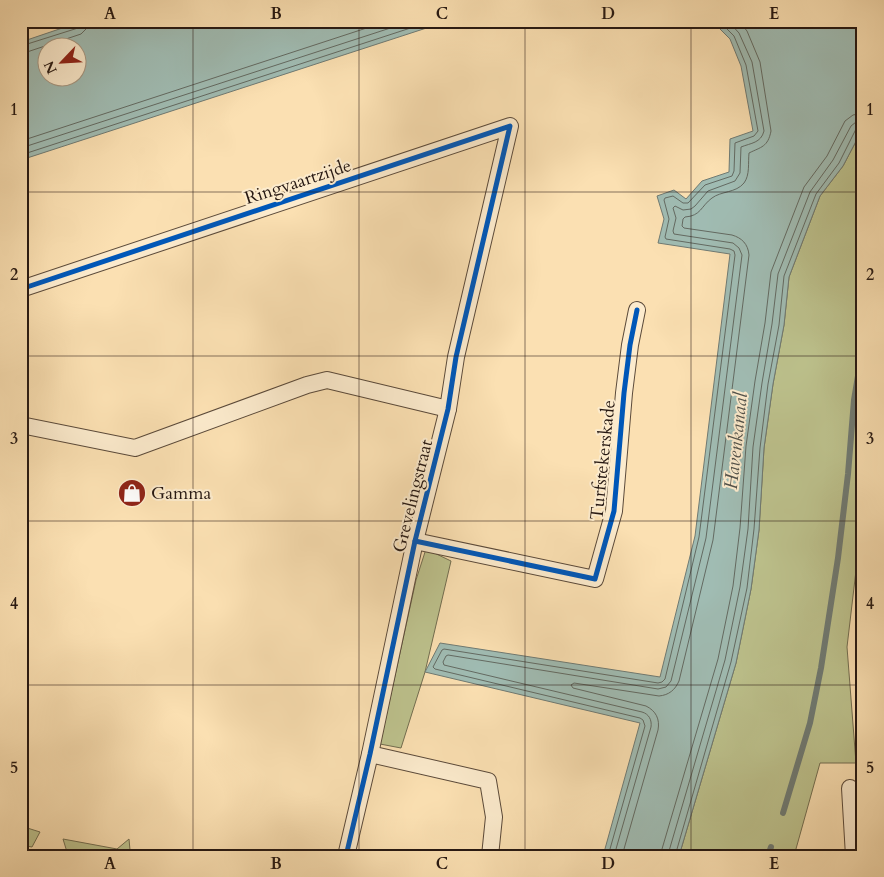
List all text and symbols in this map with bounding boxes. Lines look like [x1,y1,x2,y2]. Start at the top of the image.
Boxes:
text: A [104,3,116,25]
text: B [270,3,282,25]
text: C [436,3,448,25]
text: D [601,3,615,25]
text: E [769,3,779,25]
north arrow [38,38,88,88]
text: N [39,58,62,77]
text: 1 [10,99,18,121]
text: 1 [866,99,874,121]
street label: Ringvaartzijde [241,153,355,211]
text: 2 [10,264,18,286]
text: 2 [866,264,874,286]
water label: Havenkanaal [718,390,754,491]
street label: Turfstekerskade [584,399,622,521]
text: 3 [10,428,18,450]
text: 3 [866,428,874,450]
street label: Grevelingstraat [387,437,439,555]
shop icon: Gamma [117,478,147,508]
place label: Gamma [151,481,211,506]
text: 4 [10,593,18,615]
text: 4 [866,593,874,615]
text: 5 [10,757,18,779]
text: 5 [866,757,874,779]
text: A [104,853,116,875]
text: B [270,853,282,875]
text: C [436,853,448,875]
text: D [601,853,615,875]
text: E [769,853,779,875]

